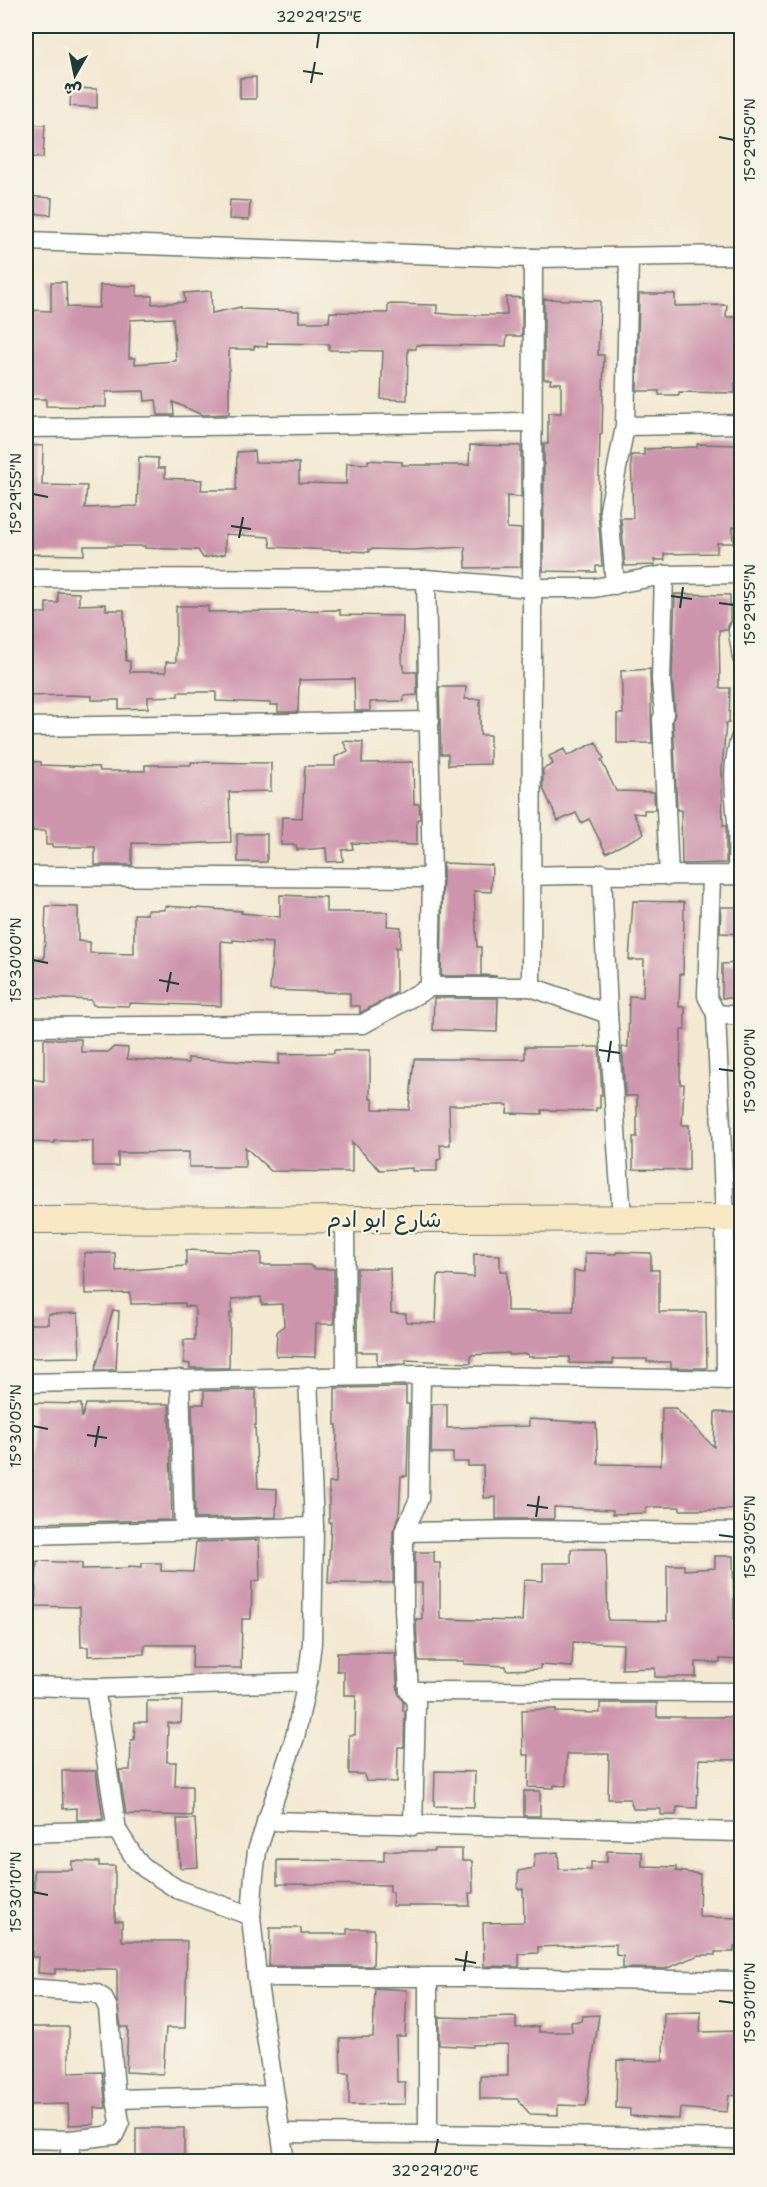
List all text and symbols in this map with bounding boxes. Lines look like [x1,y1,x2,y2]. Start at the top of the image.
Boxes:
text: 32°29'25"E [276,7,362,27]
north arrow [45,45,105,105]
text: ش [62,78,83,101]
text: 15°29'50"N [740,98,760,182]
text: 15°29'55"N [6,453,26,535]
text: 15°29'55"N [740,564,760,646]
text: 15°30'00"N [6,917,26,1003]
text: 15°30'00"N [740,1028,760,1114]
street label: شارع ابو ادم [326,1205,442,1237]
text: 15°30'05"N [6,1384,26,1468]
text: 15°30'05"N [740,1495,760,1579]
text: 15°30'10"N [6,1851,26,1933]
text: 15°30'10"N [740,1962,760,2044]
text: 32°29'20"E [391,2161,479,2181]

